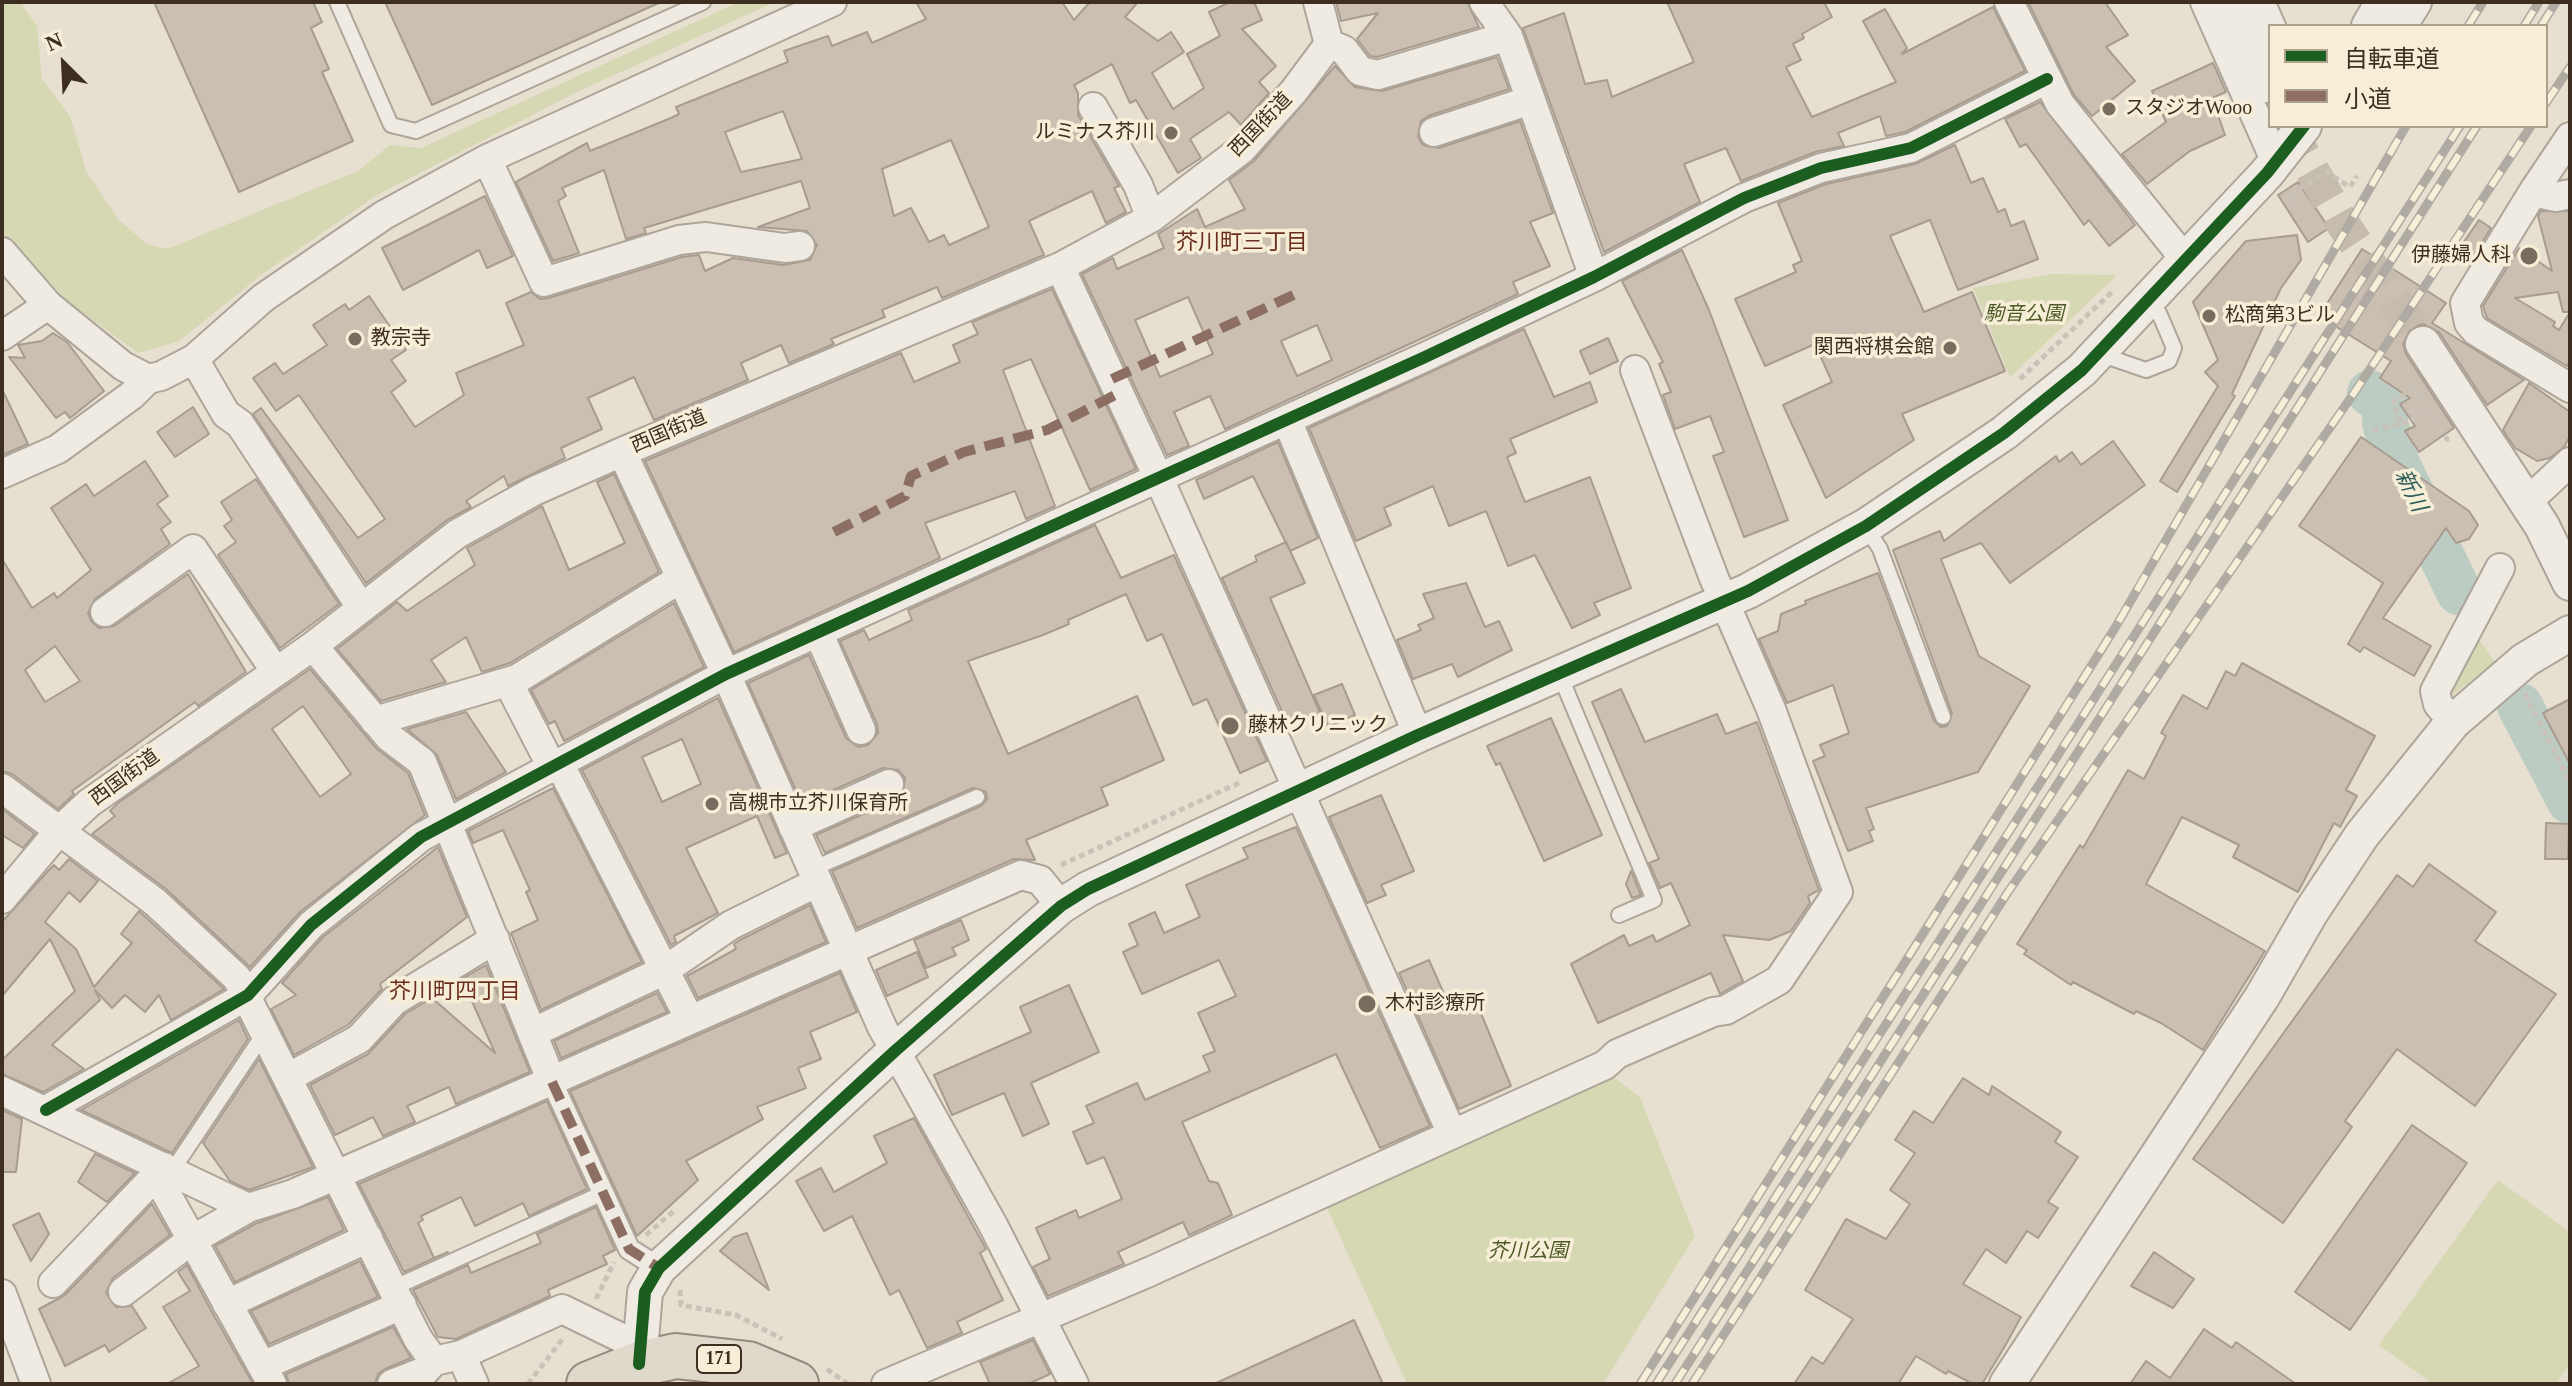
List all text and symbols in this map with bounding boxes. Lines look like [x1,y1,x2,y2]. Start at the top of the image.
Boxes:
north arrow [24,24,104,104]
legend [2268,24,2548,128]
text: N [42,27,66,56]
text: 自転車道 [2344,46,2440,72]
text: 小道 [2344,86,2392,112]
street label: 西国街道 [1225,88,1297,162]
place label: スタジオWooo [2125,97,2252,121]
marker: スタジオWooo [2100,100,2118,118]
place label: ルミナス芥川 [1035,121,1155,145]
marker: ルミナス芥川 [1162,124,1180,142]
district label: 芥川町三丁目 [1176,230,1308,256]
place label: 伊藤婦人科 [2411,244,2511,268]
marker: 伊藤婦人科 [2518,245,2540,267]
park label: 駒音公園 [1984,303,2064,327]
place label: 松商第3ビル [2225,304,2335,328]
marker: 松商第3ビル [2200,307,2218,325]
place label: 教宗寺 [371,327,431,351]
marker: 教宗寺 [346,330,364,348]
place label: 関西将棋会館 [1814,336,1934,360]
marker: 関西将棋会館 [1941,339,1959,357]
street label: 西国街道 [627,405,711,459]
water label: 新川 [2388,465,2432,517]
place label: 藤林クリニック [1248,714,1388,738]
marker: 藤林クリニック [1219,715,1241,737]
street label: 西国街道 [86,745,164,811]
place label: 高槻市立芥川保育所 [728,792,908,816]
marker: 高槻市立芥川保育所 [703,795,721,813]
district label: 芥川町四丁目 [389,979,521,1005]
place label: 木村診療所 [1385,992,1485,1016]
marker: 木村診療所 [1356,993,1378,1015]
park label: 芥川公園 [1488,1240,1568,1264]
road number: 171 [697,1345,741,1373]

